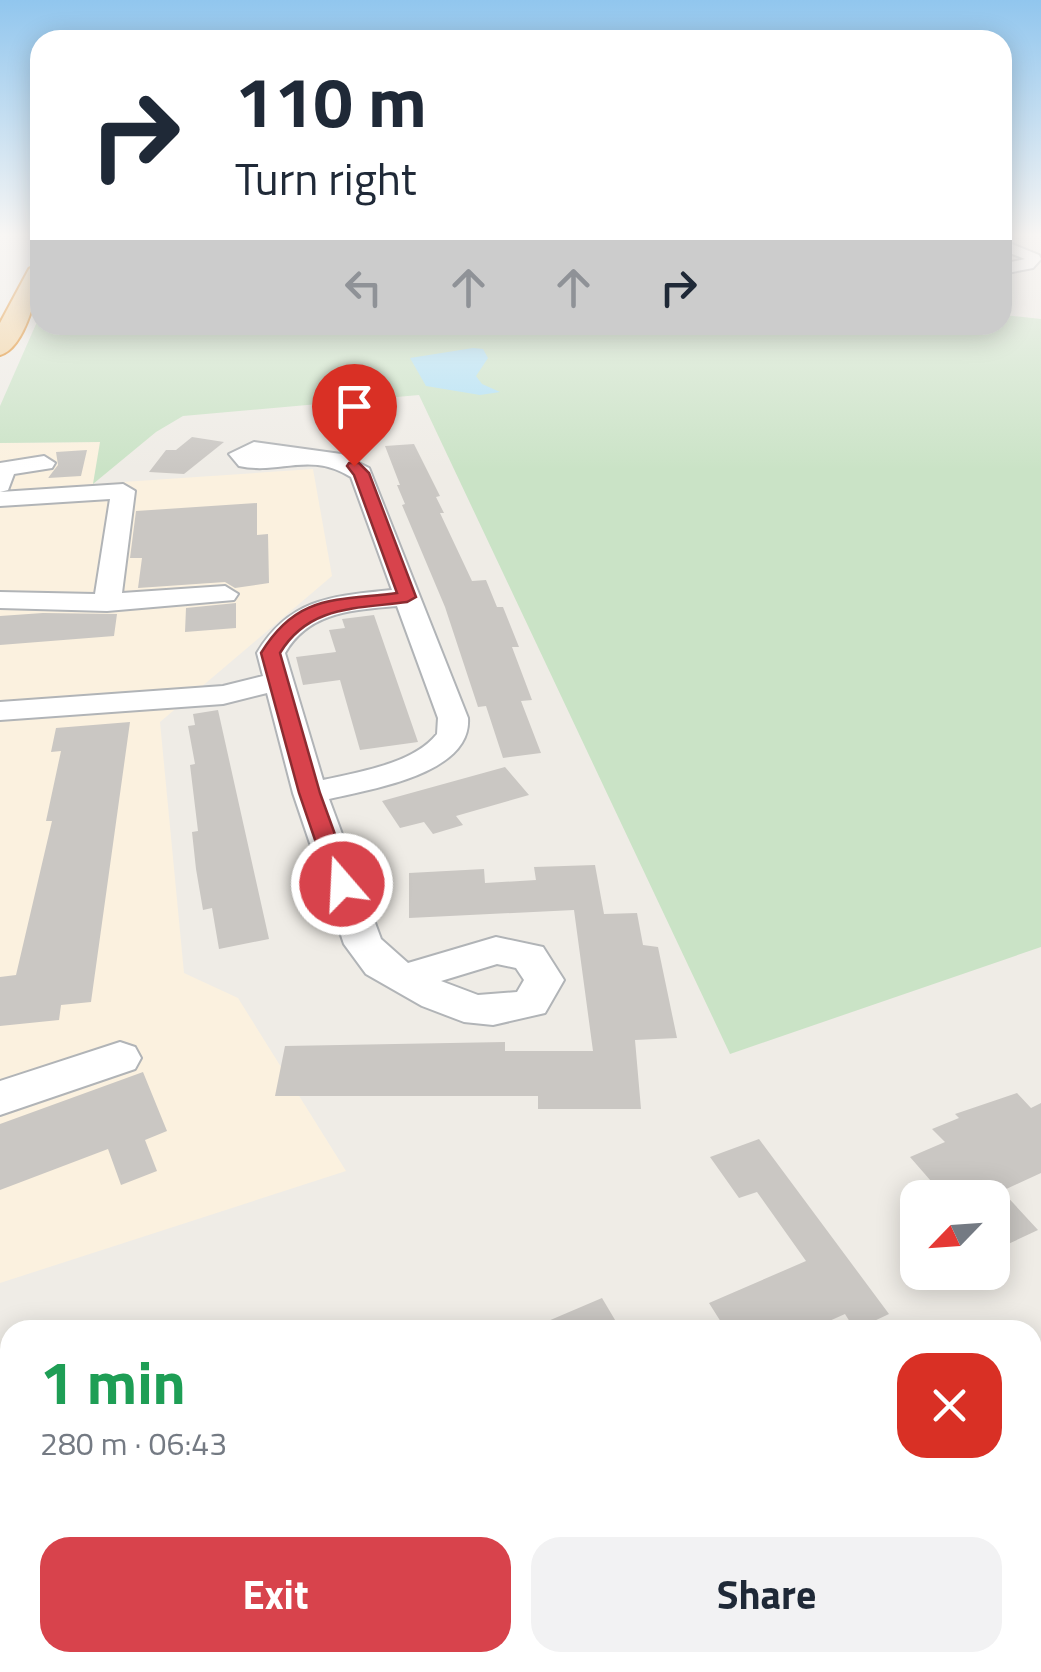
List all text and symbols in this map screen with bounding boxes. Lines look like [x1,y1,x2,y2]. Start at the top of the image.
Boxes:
text: 110 m [235,48,427,154]
icon: right [70,70,200,200]
text: Turn right [235,144,417,212]
icon: left [336,260,391,315]
icon: ahead [441,260,496,315]
icon: ahead [546,260,601,315]
icon: right [651,260,706,315]
pin [312,364,397,467]
icon: arrive [327,379,382,434]
position arrow [290,832,394,936]
north arrow [900,1180,1010,1290]
map controls [900,1180,1010,1290]
text: 1 min [40,1336,186,1427]
button: close [897,1353,1002,1458]
text: 280 m · 06:43 [40,1419,227,1467]
button: Exit [40,1537,511,1652]
button: Share [531,1537,1002,1652]

